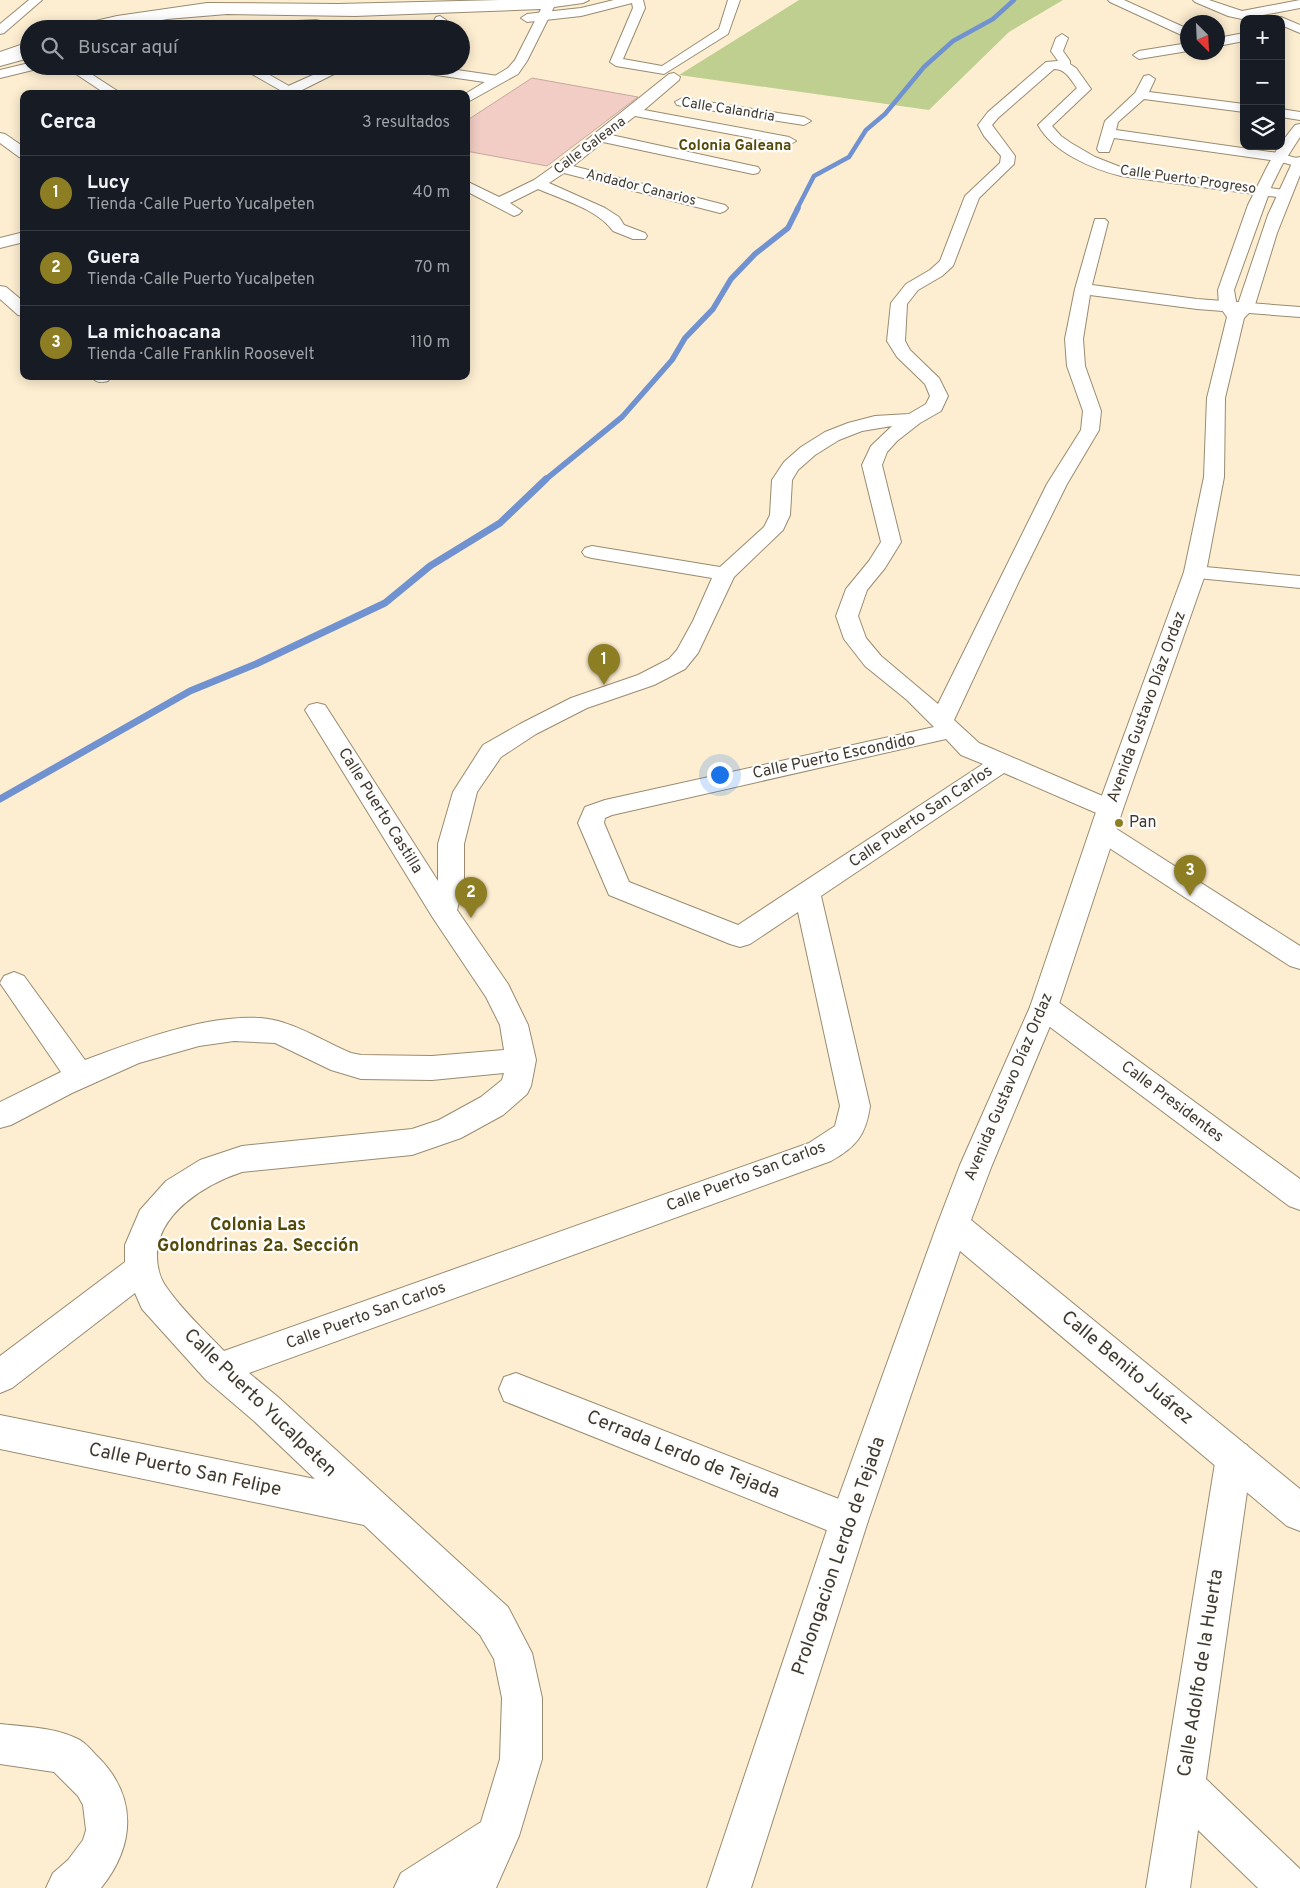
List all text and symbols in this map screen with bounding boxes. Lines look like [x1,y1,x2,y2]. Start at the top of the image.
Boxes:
north arrow [1180,15,1225,60]
map controls [1240,15,1285,150]
button: + [1240,15,1285,60]
search box [20,20,470,75]
icon: search [38,34,66,62]
text: Buscar aquí [78,36,178,60]
button: − [1240,60,1285,105]
street label: Calle Calandria [680,94,776,126]
button: layers [1240,105,1285,150]
text: Cerca [40,109,96,136]
text: 3 resultados [362,113,450,133]
street label: Calle Galeana [551,113,629,179]
district label: Colonia Galeana [679,137,791,156]
street label: Calle Puerto Progreso [1119,162,1257,198]
street label: Andador Canarios [584,166,698,210]
text: Lucy [87,171,130,195]
text: 1 [53,183,59,203]
text: 40 m [412,183,450,203]
text: Tienda · Calle Puerto Yucalpeten [87,195,315,215]
text: Guera [87,246,140,270]
text: 2 [51,258,61,278]
text: 70 m [415,258,450,278]
text: Tienda · Calle Puerto Yucalpeten [87,270,315,290]
text: La michoacana [87,321,221,345]
text: 3 [51,333,61,353]
text: 110 m [410,333,450,353]
text: Tienda · Calle Franklin Roosevelt [87,345,315,365]
street label: Avenida Gustavo Díaz Ordaz [1103,609,1191,805]
pin: 1 [588,644,620,685]
street label: Calle Puerto Escondido [751,730,917,784]
street label: Calle Puerto Castilla [333,744,427,878]
your location [707,762,733,788]
street label: Calle Puerto San Carlos [845,762,997,872]
place label: Pan [1129,813,1156,833]
marker: Pan [1113,817,1125,829]
pin: 3 [1174,855,1206,896]
pin: 2 [455,877,487,918]
street label: Avenida Gustavo Díaz Ordaz [960,990,1058,1184]
street label: Calle Presidentes [1117,1057,1227,1147]
street label: Calle Puerto San Carlos [664,1137,828,1217]
district label: Colonia Las Golondrinas 2a. Sección [157,1214,359,1258]
street label: Calle Puerto San Carlos [283,1278,449,1354]
street label: Calle Benito Juárez [1056,1306,1198,1430]
street label: Calle Puerto Yucalpeten [178,1324,342,1482]
street label: Cerrada Lerdo de Tejada [583,1405,783,1505]
street label: Prolongacion Lerdo de Tejada [787,1434,891,1678]
street label: Calle Puerto San Felipe [86,1438,284,1502]
street label: Calle Adolfo de la Huerta [1173,1567,1229,1779]

